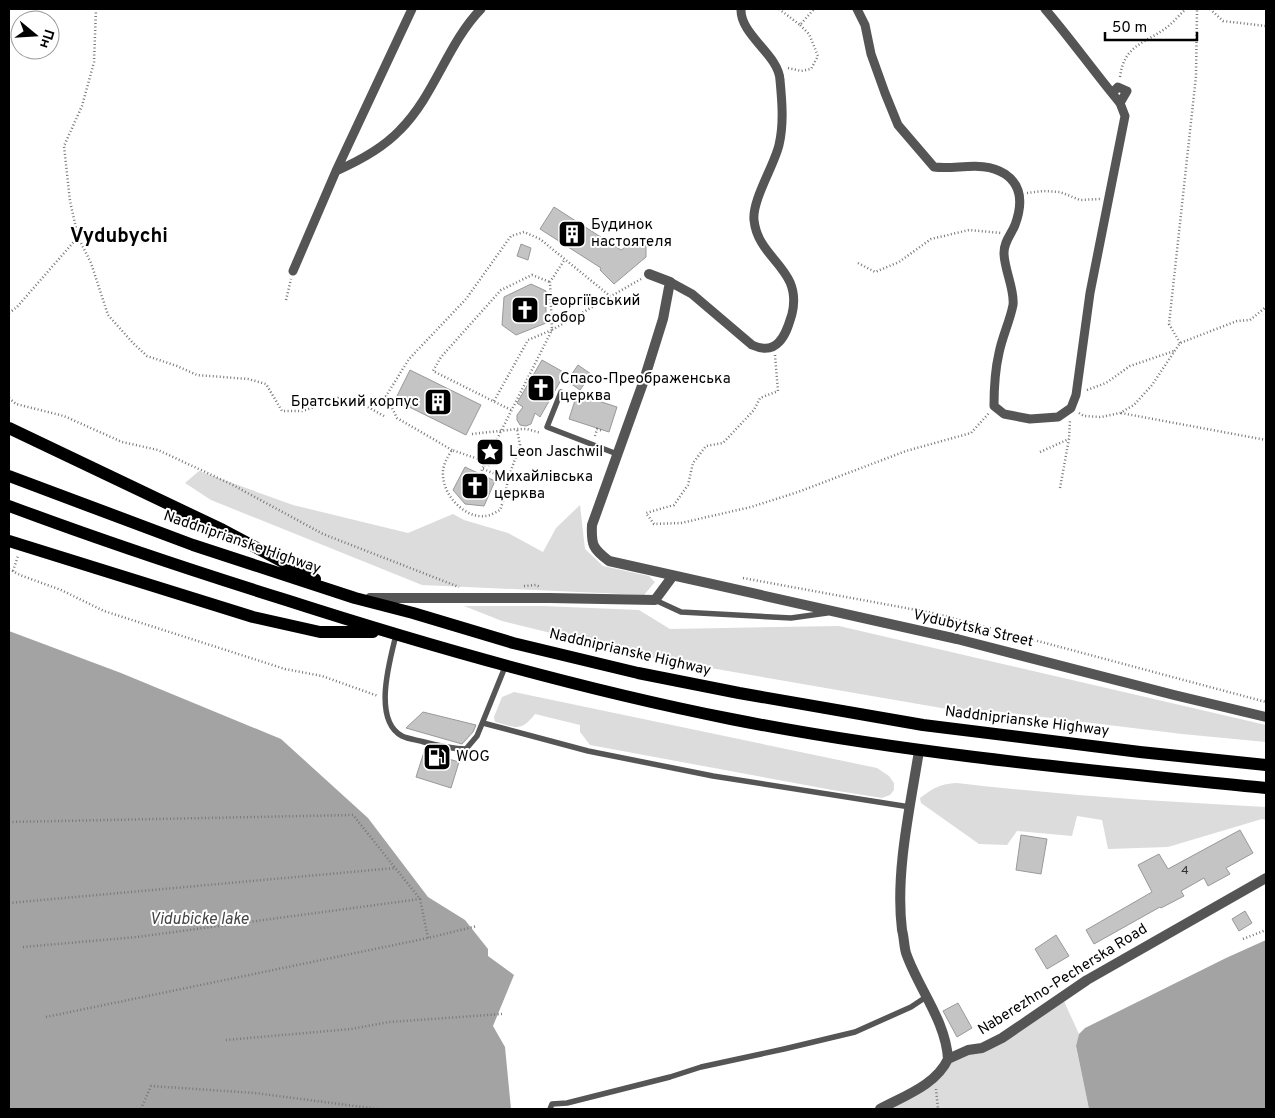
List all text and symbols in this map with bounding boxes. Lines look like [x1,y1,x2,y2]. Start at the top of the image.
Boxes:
north arrow [10,10,60,60]
scale bar [1105,10,1198,42]
text: 50 m [1112,19,1147,38]
text: Пн [35,27,57,50]
place label: Будинок настоятеля [591,216,672,252]
building icon: Будинок настоятеля [557,219,587,249]
district label: Vydubychi [70,224,168,250]
place label: Георгіївський собор [544,292,640,328]
church icon: Георгіївський собор [510,295,540,325]
place label: Спасо-Преображенська церква [560,370,731,406]
church icon: Спасо-Преображенська церква [526,373,556,403]
building icon: Братський корпус [423,387,453,417]
place label: Братський корпус [291,393,419,412]
place icon: Leon Jaschwil [475,437,505,467]
place label: Leon Jaschwil [509,443,603,462]
place label: Михайлівська церква [494,468,593,504]
church icon: Михайлівська церква [460,471,490,501]
street label: Naddniprianske Highway [161,507,323,579]
street label: Vydubytska Street [911,606,1035,652]
street label: Naddniprianske Highway [547,625,713,681]
street label: Naddniprianske Highway [944,702,1110,742]
fuel station icon: WOG [422,742,452,772]
place label: WOG [456,748,490,767]
house number: 4 [1181,863,1189,879]
water label: Vidubicke lake [149,910,249,930]
street label: Naberezhno-Pecherska Road [975,920,1151,1040]

